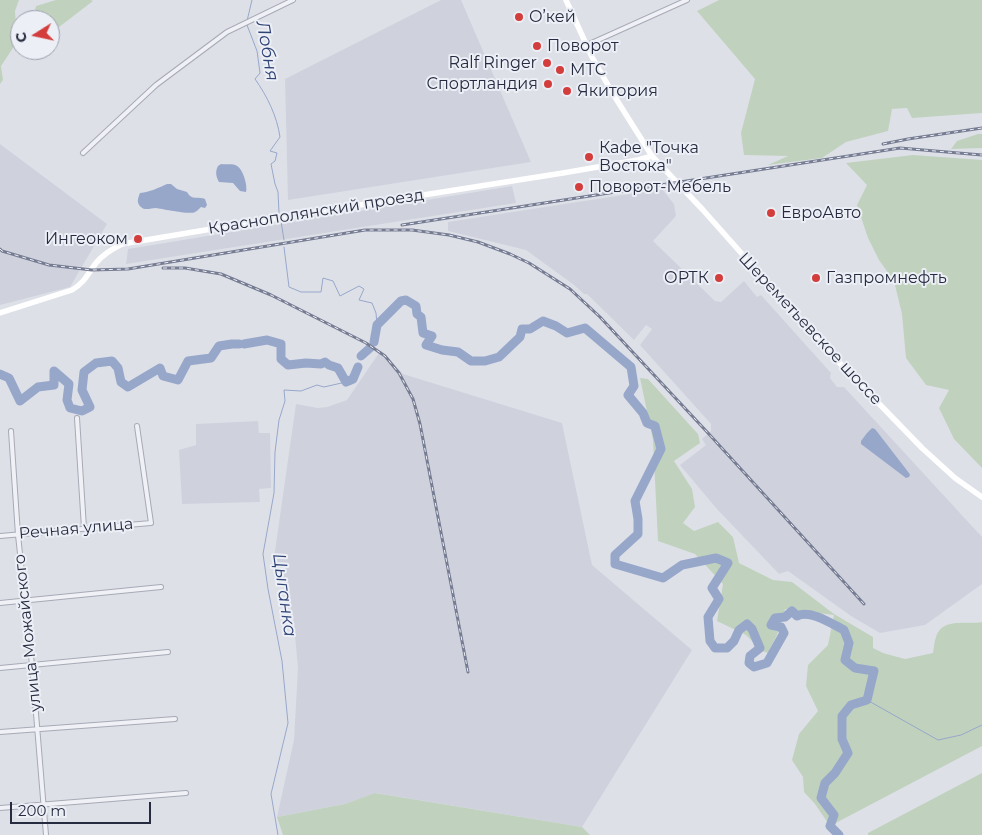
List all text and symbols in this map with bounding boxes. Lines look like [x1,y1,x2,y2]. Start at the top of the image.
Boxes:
place label: О’кей [529,7,576,27]
north arrow [10,10,60,60]
marker: О’кей [513,11,525,23]
water label: Лобня [251,19,283,83]
text: С [11,31,31,44]
place label: Поворот [547,36,619,56]
marker: Поворот [531,40,543,52]
place label: Ralf Ringer [448,53,537,73]
marker: Ralf Ringer [541,57,553,69]
place label: МТС [570,60,606,80]
marker: МТС [554,64,566,76]
place label: Спортландия [427,74,538,94]
marker: Спортландия [542,78,554,90]
place label: Якитория [577,81,658,101]
marker: Якитория [561,85,573,97]
place label: Кафе "Точка Востока" [599,138,699,176]
marker: Кафе "Точка Востока" [583,151,595,163]
place label: Поворот-Мебель [589,177,731,197]
marker: Поворот-Мебель [573,181,585,193]
street label: Краснополянский проезд [207,185,425,239]
place label: ЕвроАвто [781,203,861,223]
marker: ЕвроАвто [765,207,777,219]
place label: Ингеоком [45,229,128,249]
marker: Ингеоком [132,233,144,245]
street label: Шереметьевское шоссе [734,249,886,409]
place label: ОРТК [664,268,709,288]
place label: Газпромнефть [826,268,947,288]
marker: ОРТК [713,272,725,284]
marker: Газпромнефть [810,272,822,284]
street label: Речная улица [18,514,134,544]
water label: Цыганка [267,552,301,638]
street label: улица Можайского [10,553,46,713]
scale bar [12,792,154,824]
text: 200 m [18,801,66,820]

